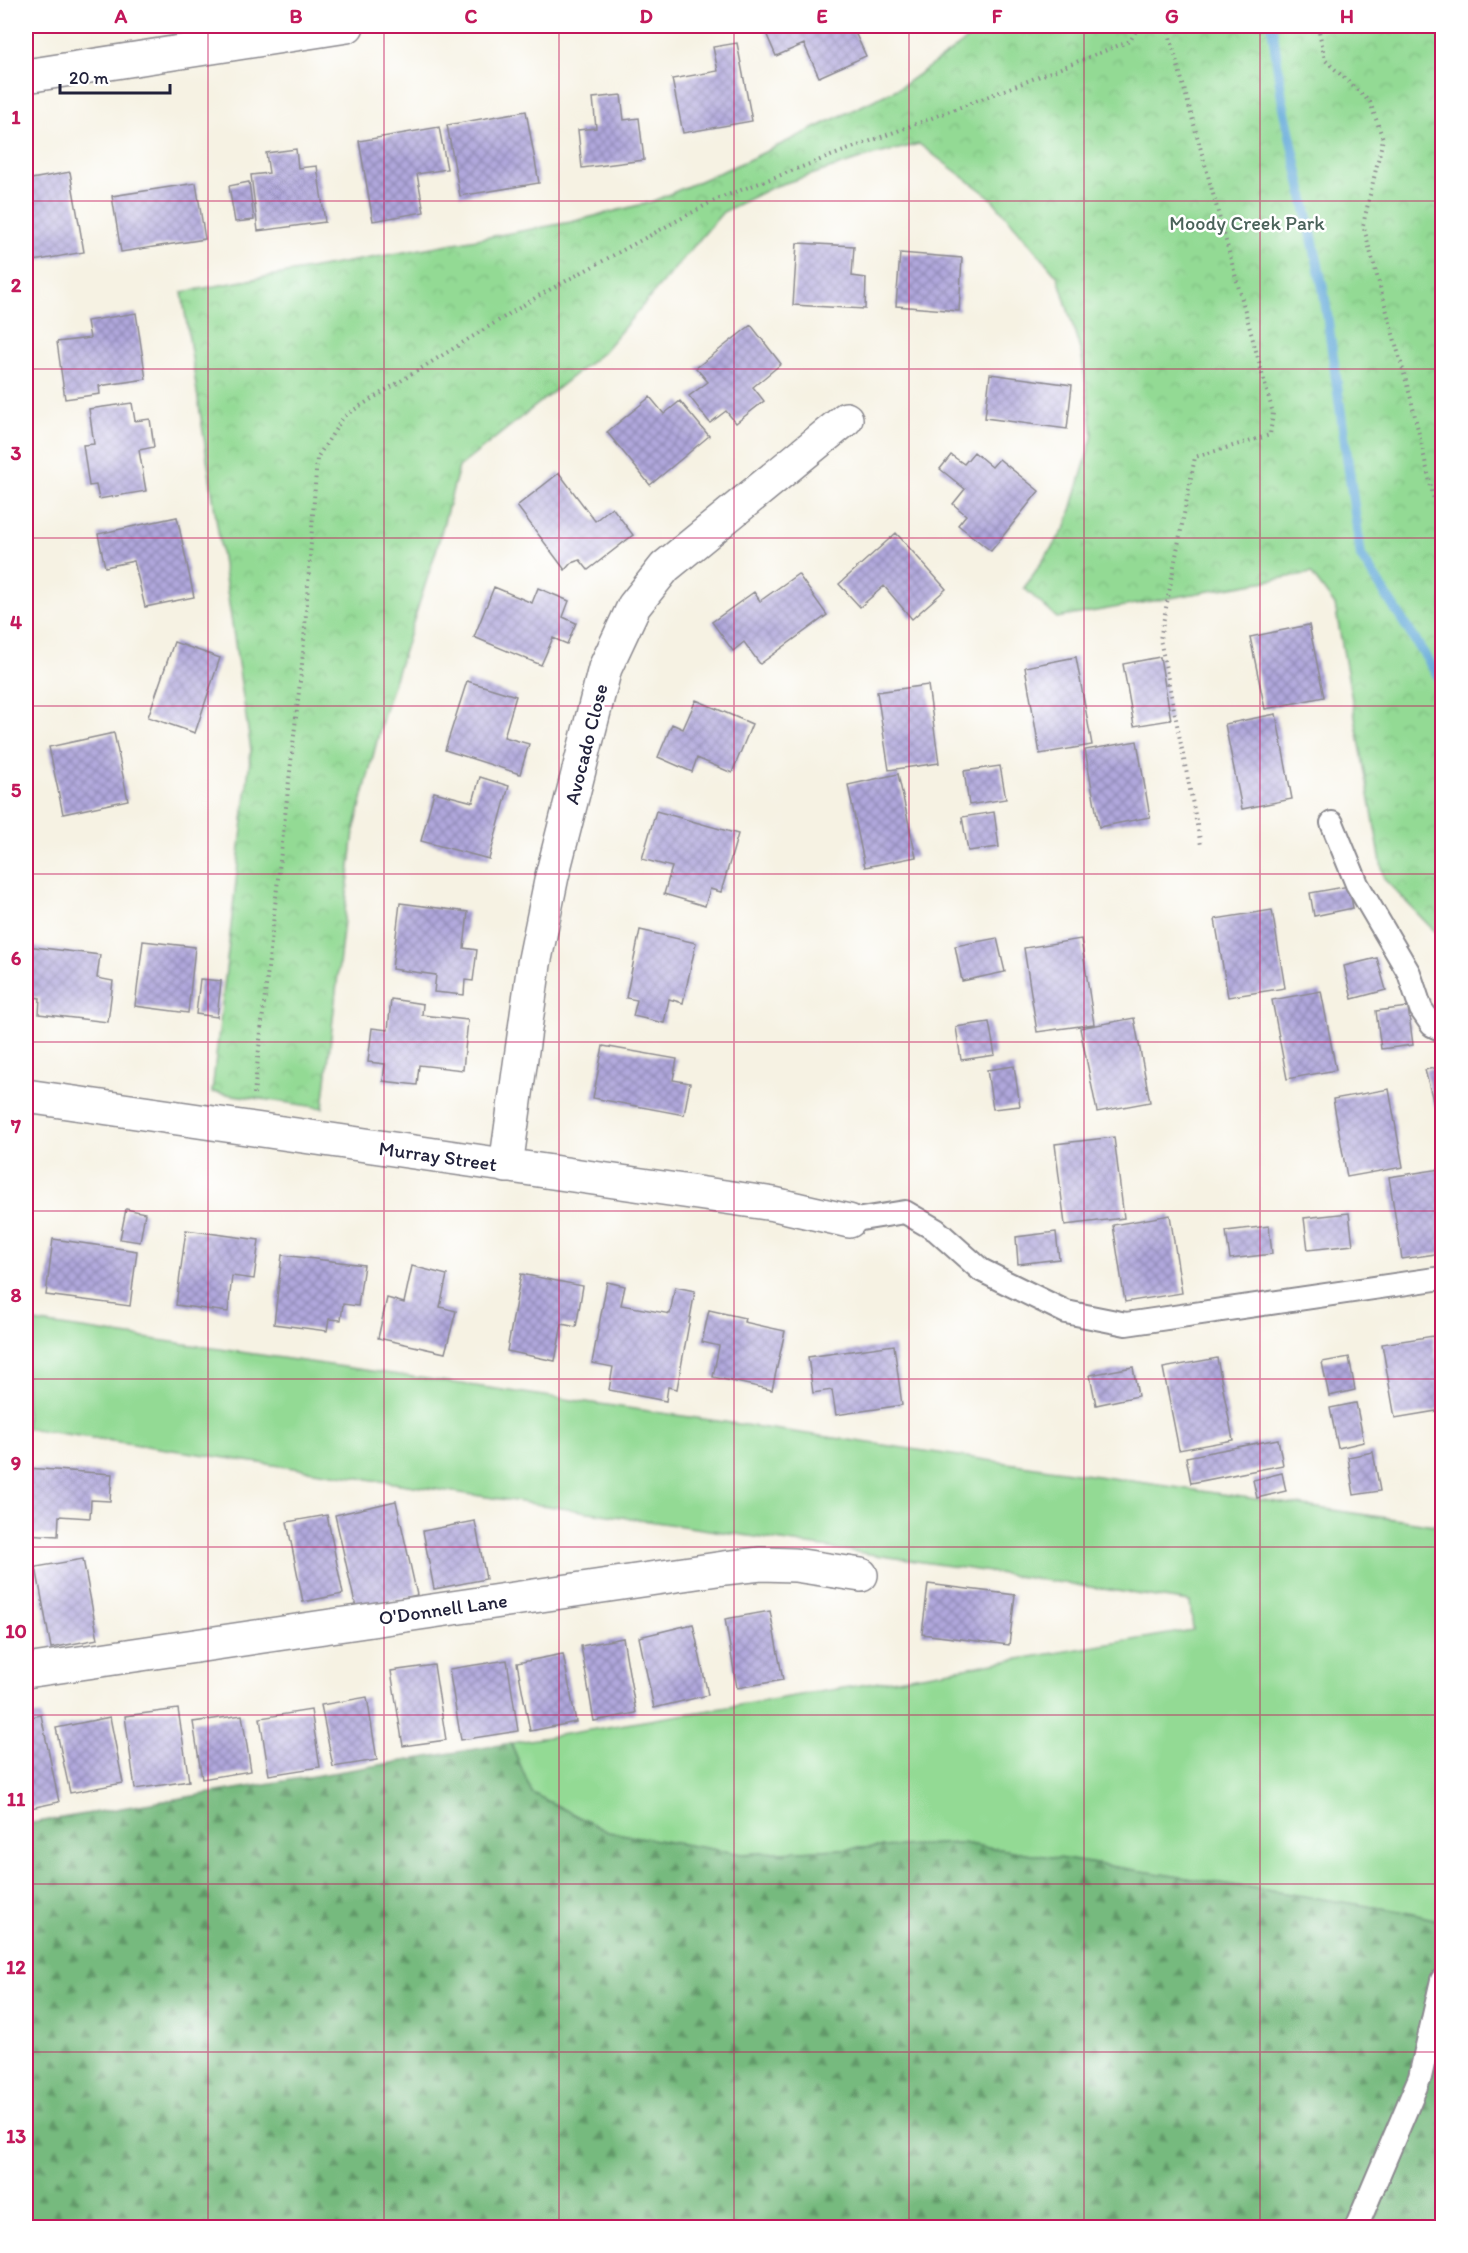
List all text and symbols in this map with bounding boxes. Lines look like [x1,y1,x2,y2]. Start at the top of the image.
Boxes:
text: A [114,4,128,28]
text: B [290,4,303,28]
text: C [465,4,478,28]
text: D [639,4,653,28]
text: E [816,4,828,28]
text: F [992,4,1003,28]
text: G [1165,4,1179,28]
text: H [1340,4,1354,28]
scale bar [60,57,170,95]
text: 20 m [69,67,109,89]
text: 1 [11,105,21,129]
park label: Moody Creek Park [1169,211,1325,235]
text: 2 [11,273,22,297]
text: 3 [11,441,22,465]
text: 4 [10,610,22,634]
street label: Avocado Close [559,681,613,807]
text: 5 [11,778,22,802]
text: 6 [11,946,22,970]
text: 7 [10,1114,21,1138]
street label: Murray Street [377,1136,499,1176]
text: 8 [11,1283,22,1307]
text: 9 [11,1451,21,1475]
street label: O'Donnell Lane [377,1588,509,1630]
text: 10 [5,1619,27,1643]
text: 11 [7,1787,26,1811]
text: 12 [6,1955,26,1979]
text: 13 [6,2124,26,2148]

